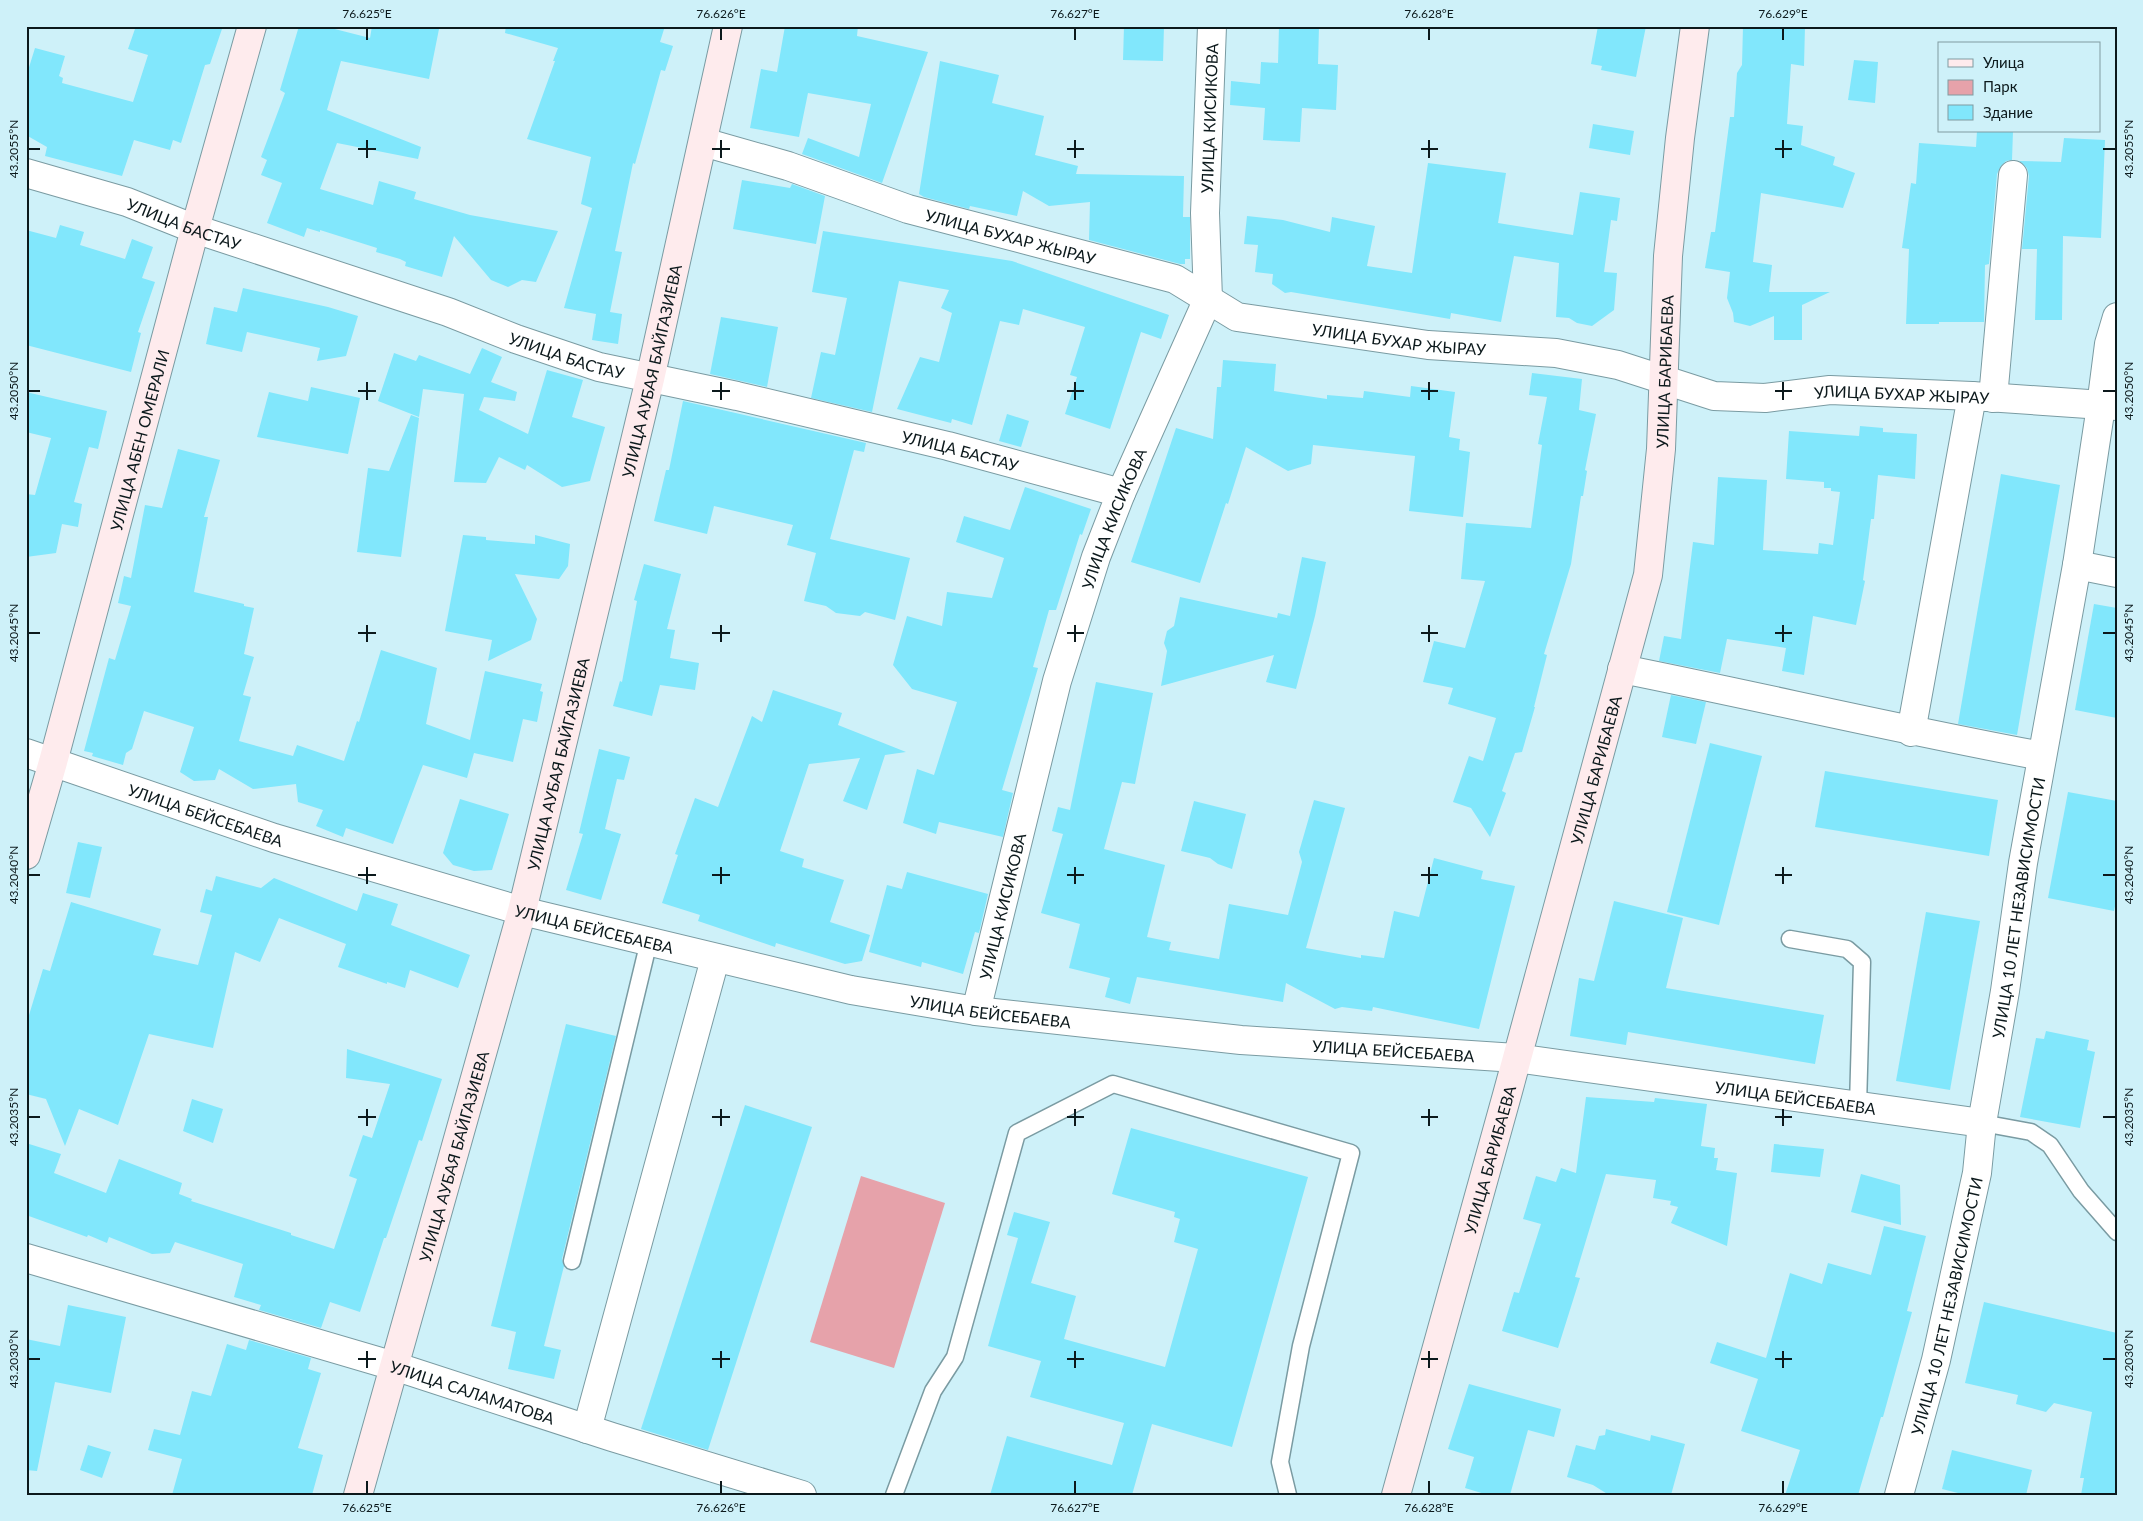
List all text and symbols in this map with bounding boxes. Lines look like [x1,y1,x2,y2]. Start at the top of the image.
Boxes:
text: 76.625°E [342,6,392,21]
text: 76.626°E [696,6,746,21]
text: 76.627°E [1050,6,1100,21]
text: 76.628°E [1404,6,1454,21]
text: 76.629°E [1758,6,1808,21]
legend [1938,42,2100,132]
street label: УЛИЦА КИСИКОВА [1196,43,1221,194]
text: Улица [1983,53,2024,71]
text: Парк [1983,77,2018,95]
text: Здание [1983,103,2033,121]
text: 43.2055°N [6,120,21,178]
text: 43.2055°N [2121,120,2136,178]
street label: УЛИЦА БАСТАУ [124,194,244,253]
street label: УЛИЦА БУХАР ЖЫРАУ [923,205,1099,268]
street label: УЛИЦА АУБАЯ БАЙГАЗИЕВА [617,262,685,479]
street label: УЛИЦА БАРИБАЕВА [1652,294,1676,449]
street label: УЛИЦА БУХАР ЖЫРАУ [1311,319,1488,358]
street label: УЛИЦА БАСТАУ [506,328,627,382]
street label: УЛИЦА АБЕН ОМЕРАЛИ [105,347,172,533]
text: 43.2050°N [6,362,21,420]
text: 43.2050°N [2121,362,2136,420]
street label: УЛИЦА БУХАР ЖЫРАУ [1813,380,1991,407]
street label: УЛИЦА БАСТАУ [900,426,1022,475]
street label: УЛИЦА КИСИКОВА [1077,445,1150,591]
text: 43.2045°N [6,604,21,662]
text: 43.2045°N [2121,604,2136,662]
street label: УЛИЦА АУБАЯ БАЙГАЗИЕВА [523,655,592,872]
street label: УЛИЦА БАРИБАЕВА [1566,693,1624,846]
street label: УЛИЦА 10 ЛЕТ НЕЗАВИСИМОСТИ [1987,775,2048,1040]
street label: УЛИЦА БЕЙСЕБАЕВА [126,779,286,850]
street label: УЛИЦА КИСИКОВА [975,831,1029,981]
text: 43.2040°N [6,846,21,904]
text: 43.2040°N [2121,846,2136,904]
street label: УЛИЦА БЕЙСЕБАЕВА [513,900,676,957]
street label: УЛИЦА БЕЙСЕБАЕВА [908,991,1072,1031]
street label: УЛИЦА БЕЙСЕБАЕВА [1312,1035,1475,1065]
street label: УЛИЦА АУБАЯ БАЙГАЗИЕВА [414,1048,492,1264]
street label: УЛИЦА БЕЙСЕБАЕВА [1714,1076,1877,1118]
street label: УЛИЦА БАРИБАЕВА [1459,1083,1519,1236]
text: 43.2035°N [6,1088,21,1146]
text: 43.2035°N [2121,1088,2136,1146]
street label: УЛИЦА 10 ЛЕТ НЕЗАВИСИМОСТИ [1906,1175,1985,1437]
text: 43.2030°N [6,1330,21,1388]
text: 43.2030°N [2121,1330,2136,1388]
street label: УЛИЦА САЛАМАТОВА [388,1356,557,1427]
text: 76.625°E [342,1500,392,1515]
text: 76.626°E [696,1500,746,1515]
text: 76.627°E [1050,1500,1100,1515]
text: 76.628°E [1404,1500,1454,1515]
text: 76.629°E [1758,1500,1808,1515]

